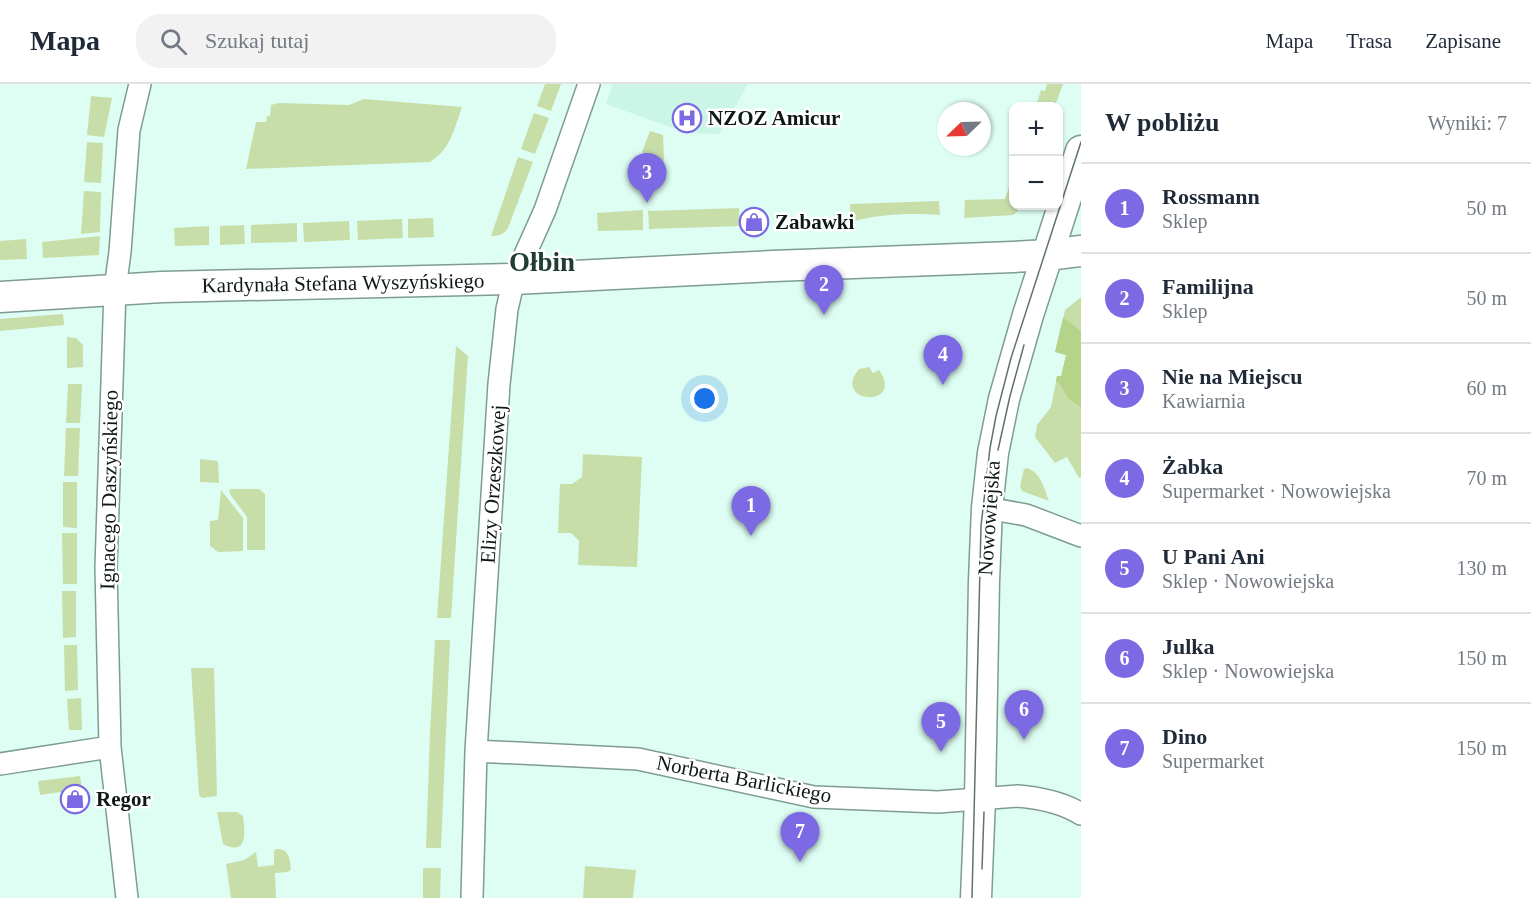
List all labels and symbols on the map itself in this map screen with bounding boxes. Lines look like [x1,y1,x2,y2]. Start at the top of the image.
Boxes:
hospital icon: NZOZ Amicur [671,102,703,134]
north arrow [937,102,991,156]
place label: NZOZ Amicur [708,106,840,130]
pin: 3 [628,154,666,203]
shop icon: Zabawki [738,206,770,238]
place label: Zabawki [775,210,855,234]
district label: Ołbin [509,247,575,277]
pin: 2 [804,266,844,315]
street label: Kardynała Stefana Wyszyńskiego [201,269,485,297]
pin: 4 [924,336,962,385]
your location [690,384,719,413]
street label: Ignacego Daszyńskiego [95,390,123,590]
street label: Elizy Orzeszkowej [475,404,511,564]
street label: Nowowiejska [973,459,1005,576]
pin: 1 [732,486,771,536]
pin: 6 [1004,690,1044,740]
pin: 5 [922,702,960,752]
street label: Norberta Barlickiego [654,750,834,808]
shop icon: Regor [59,783,91,815]
place label: Regor [96,787,151,811]
pin: 7 [780,812,820,862]

